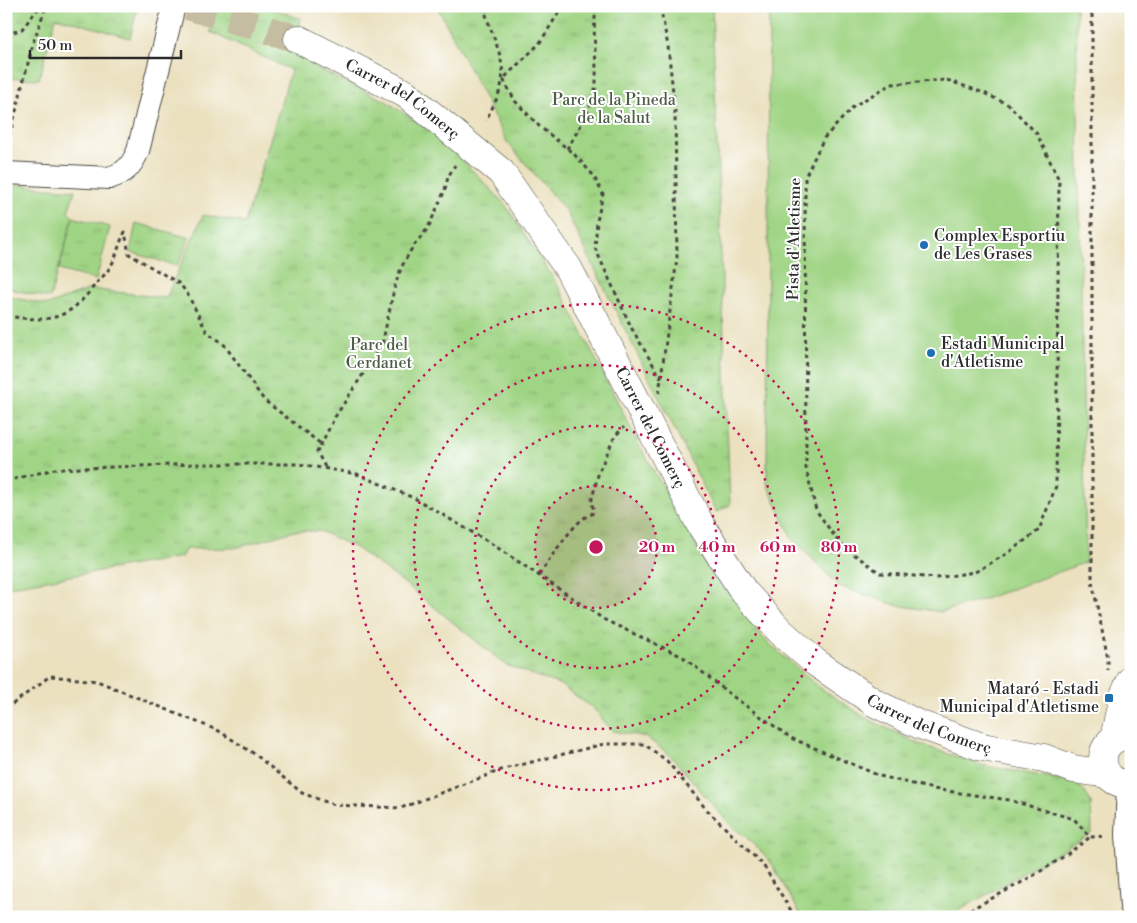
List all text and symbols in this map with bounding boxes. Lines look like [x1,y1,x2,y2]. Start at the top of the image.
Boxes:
scale bar [30,28,181,60]
text: 50 m [38,36,72,55]
street label: Carrer del Comerç [342,55,464,144]
park label: Parc de la Pineda de la Salut [552,90,677,128]
street label: Pista d'Atletisme [783,177,805,301]
place label: Complex Esportiu de Les Grases [934,226,1065,264]
marker: Complex Esportiu de Les Grases [918,239,930,251]
place label: Estadi Municipal d'Atletisme [941,334,1065,372]
park label: Parc del Cerdanet [346,335,412,373]
marker: Estadi Municipal d'Atletisme [925,347,937,359]
street label: Carrer del Comerç [611,364,690,492]
centre of rings [587,538,605,556]
text: 20 m [639,538,676,557]
text: 40 m [698,538,736,557]
text: 60 m [760,538,797,557]
text: 80 m [821,538,858,557]
place label: Mataró - Estadi Municipal d'Atletisme [940,679,1099,717]
street label: Carrer del Comerç [862,690,993,758]
marker: Mataró - Estadi Municipal d'Atletisme [1103,692,1115,704]

